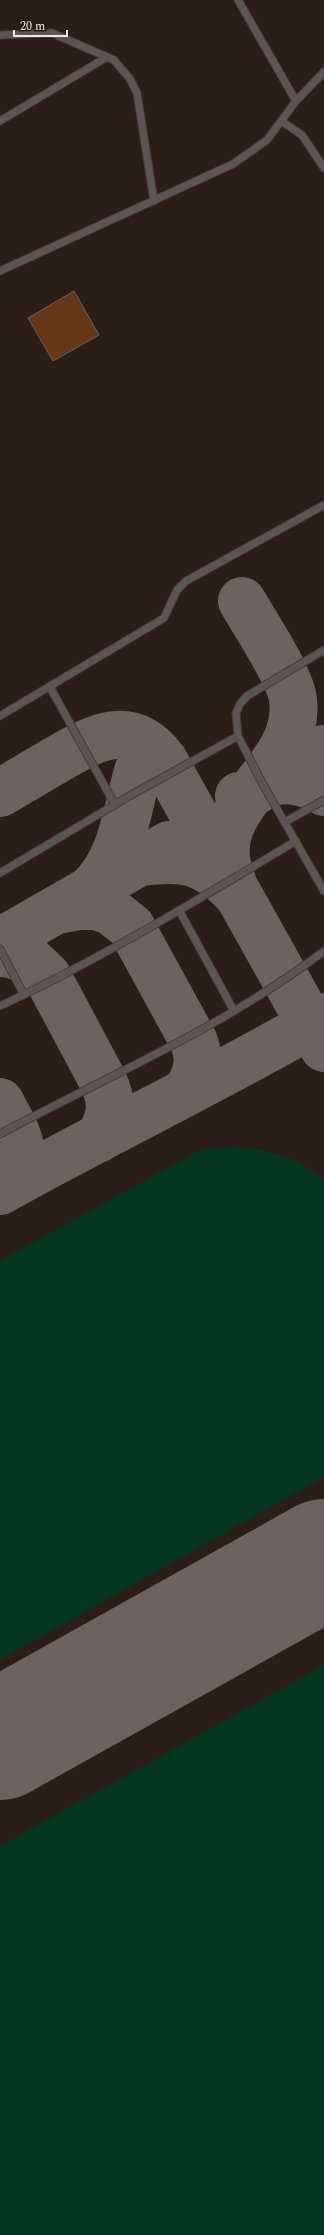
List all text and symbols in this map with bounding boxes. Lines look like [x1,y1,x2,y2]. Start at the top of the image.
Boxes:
scale bar [14,12,67,38]
text: 20 m [20,17,45,36]

